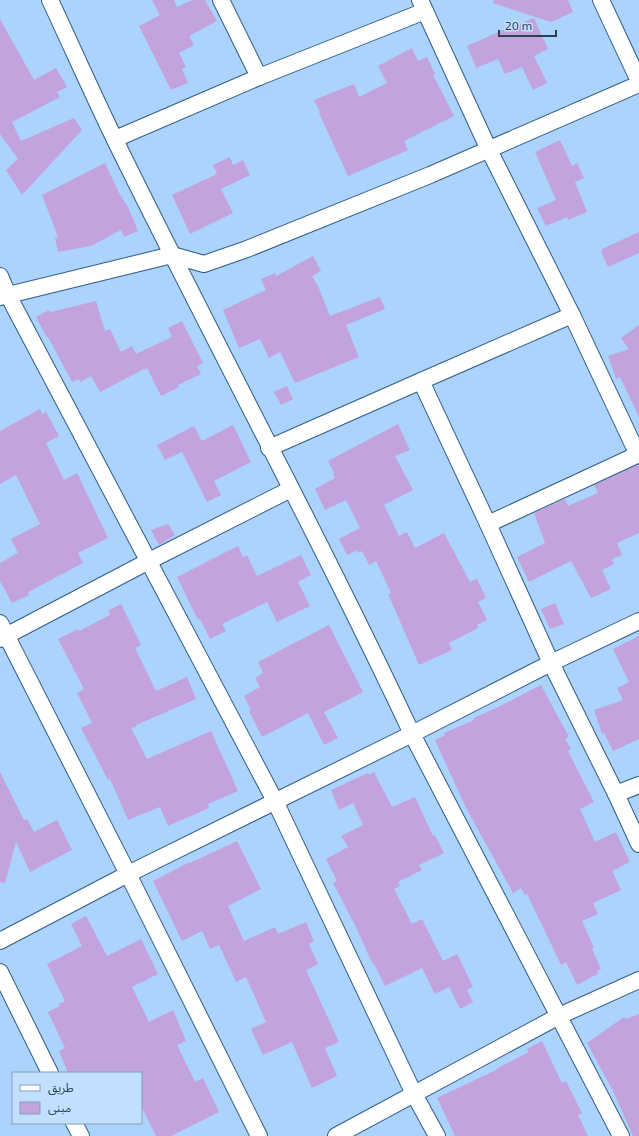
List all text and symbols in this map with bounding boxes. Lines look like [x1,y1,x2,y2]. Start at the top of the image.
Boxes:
scale bar [499,12,556,38]
text: 20 m [505,18,532,32]
legend [12,1072,142,1124]
text: طريق [48,1080,74,1096]
text: مبنى [48,1100,71,1115]

